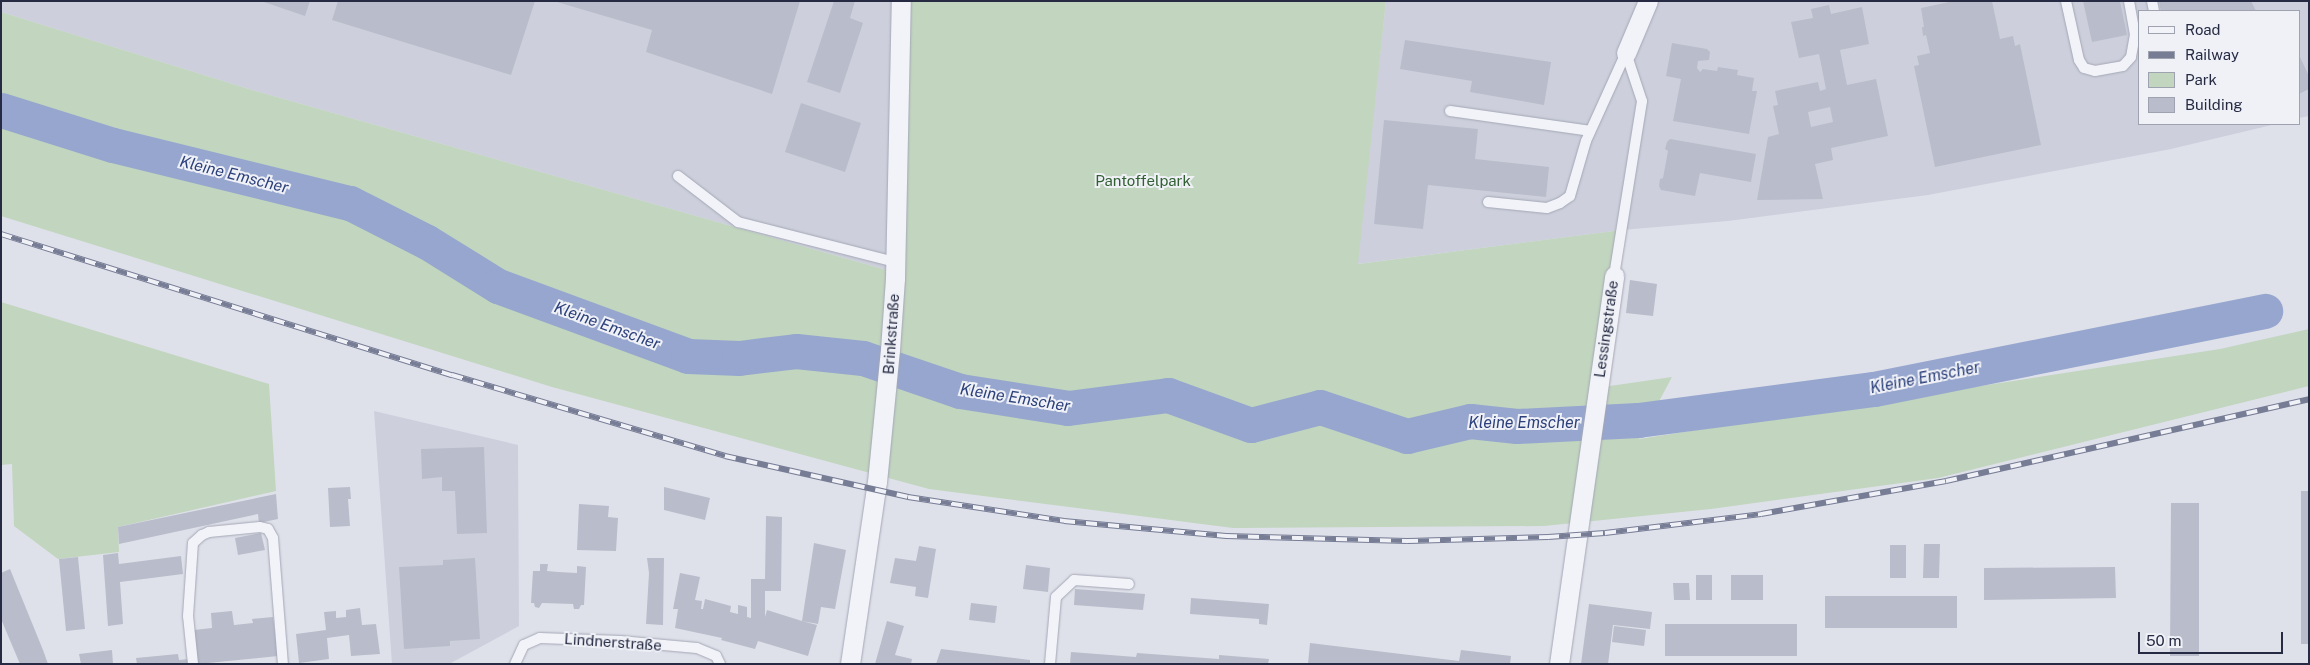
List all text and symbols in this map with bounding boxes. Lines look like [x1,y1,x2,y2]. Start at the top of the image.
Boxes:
legend [2138,10,2300,125]
text: Road [2185,21,2221,38]
text: Railway [2185,46,2239,63]
text: Park [2185,71,2217,88]
text: Building [2185,96,2243,113]
water label: Kleine Emscher [178,152,290,198]
park label: Pantoffelpark [1095,172,1191,190]
street label: Lessingstraße [1590,279,1622,379]
street label: Brinkstraße [879,293,903,375]
water label: Kleine Emscher [551,298,663,354]
water label: Kleine Emscher [1868,358,1982,398]
water label: Kleine Emscher [958,380,1072,416]
water label: Kleine Emscher [1468,413,1580,433]
scale bar [2140,622,2285,654]
street label: Lindnerstraße [564,630,662,654]
text: 50 m [2146,632,2181,649]

